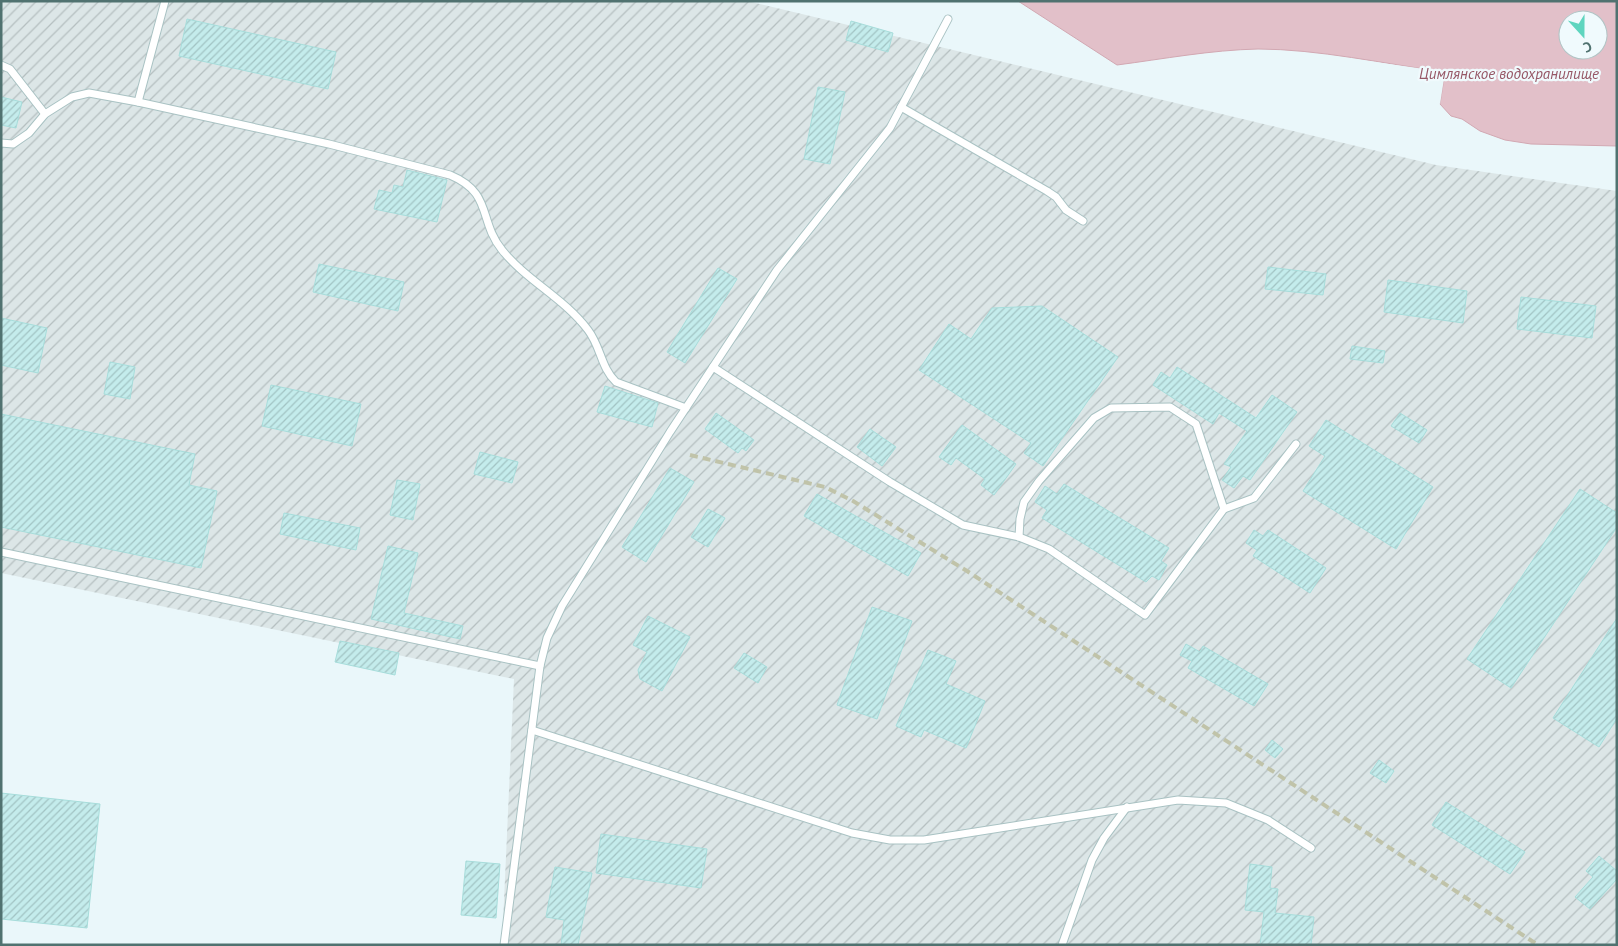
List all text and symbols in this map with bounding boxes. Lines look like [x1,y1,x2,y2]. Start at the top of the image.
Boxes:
north arrow [1558,10,1608,60]
text: С [1581,37,1595,57]
water label: Цимлянское водохранилище [1419,64,1599,83]

